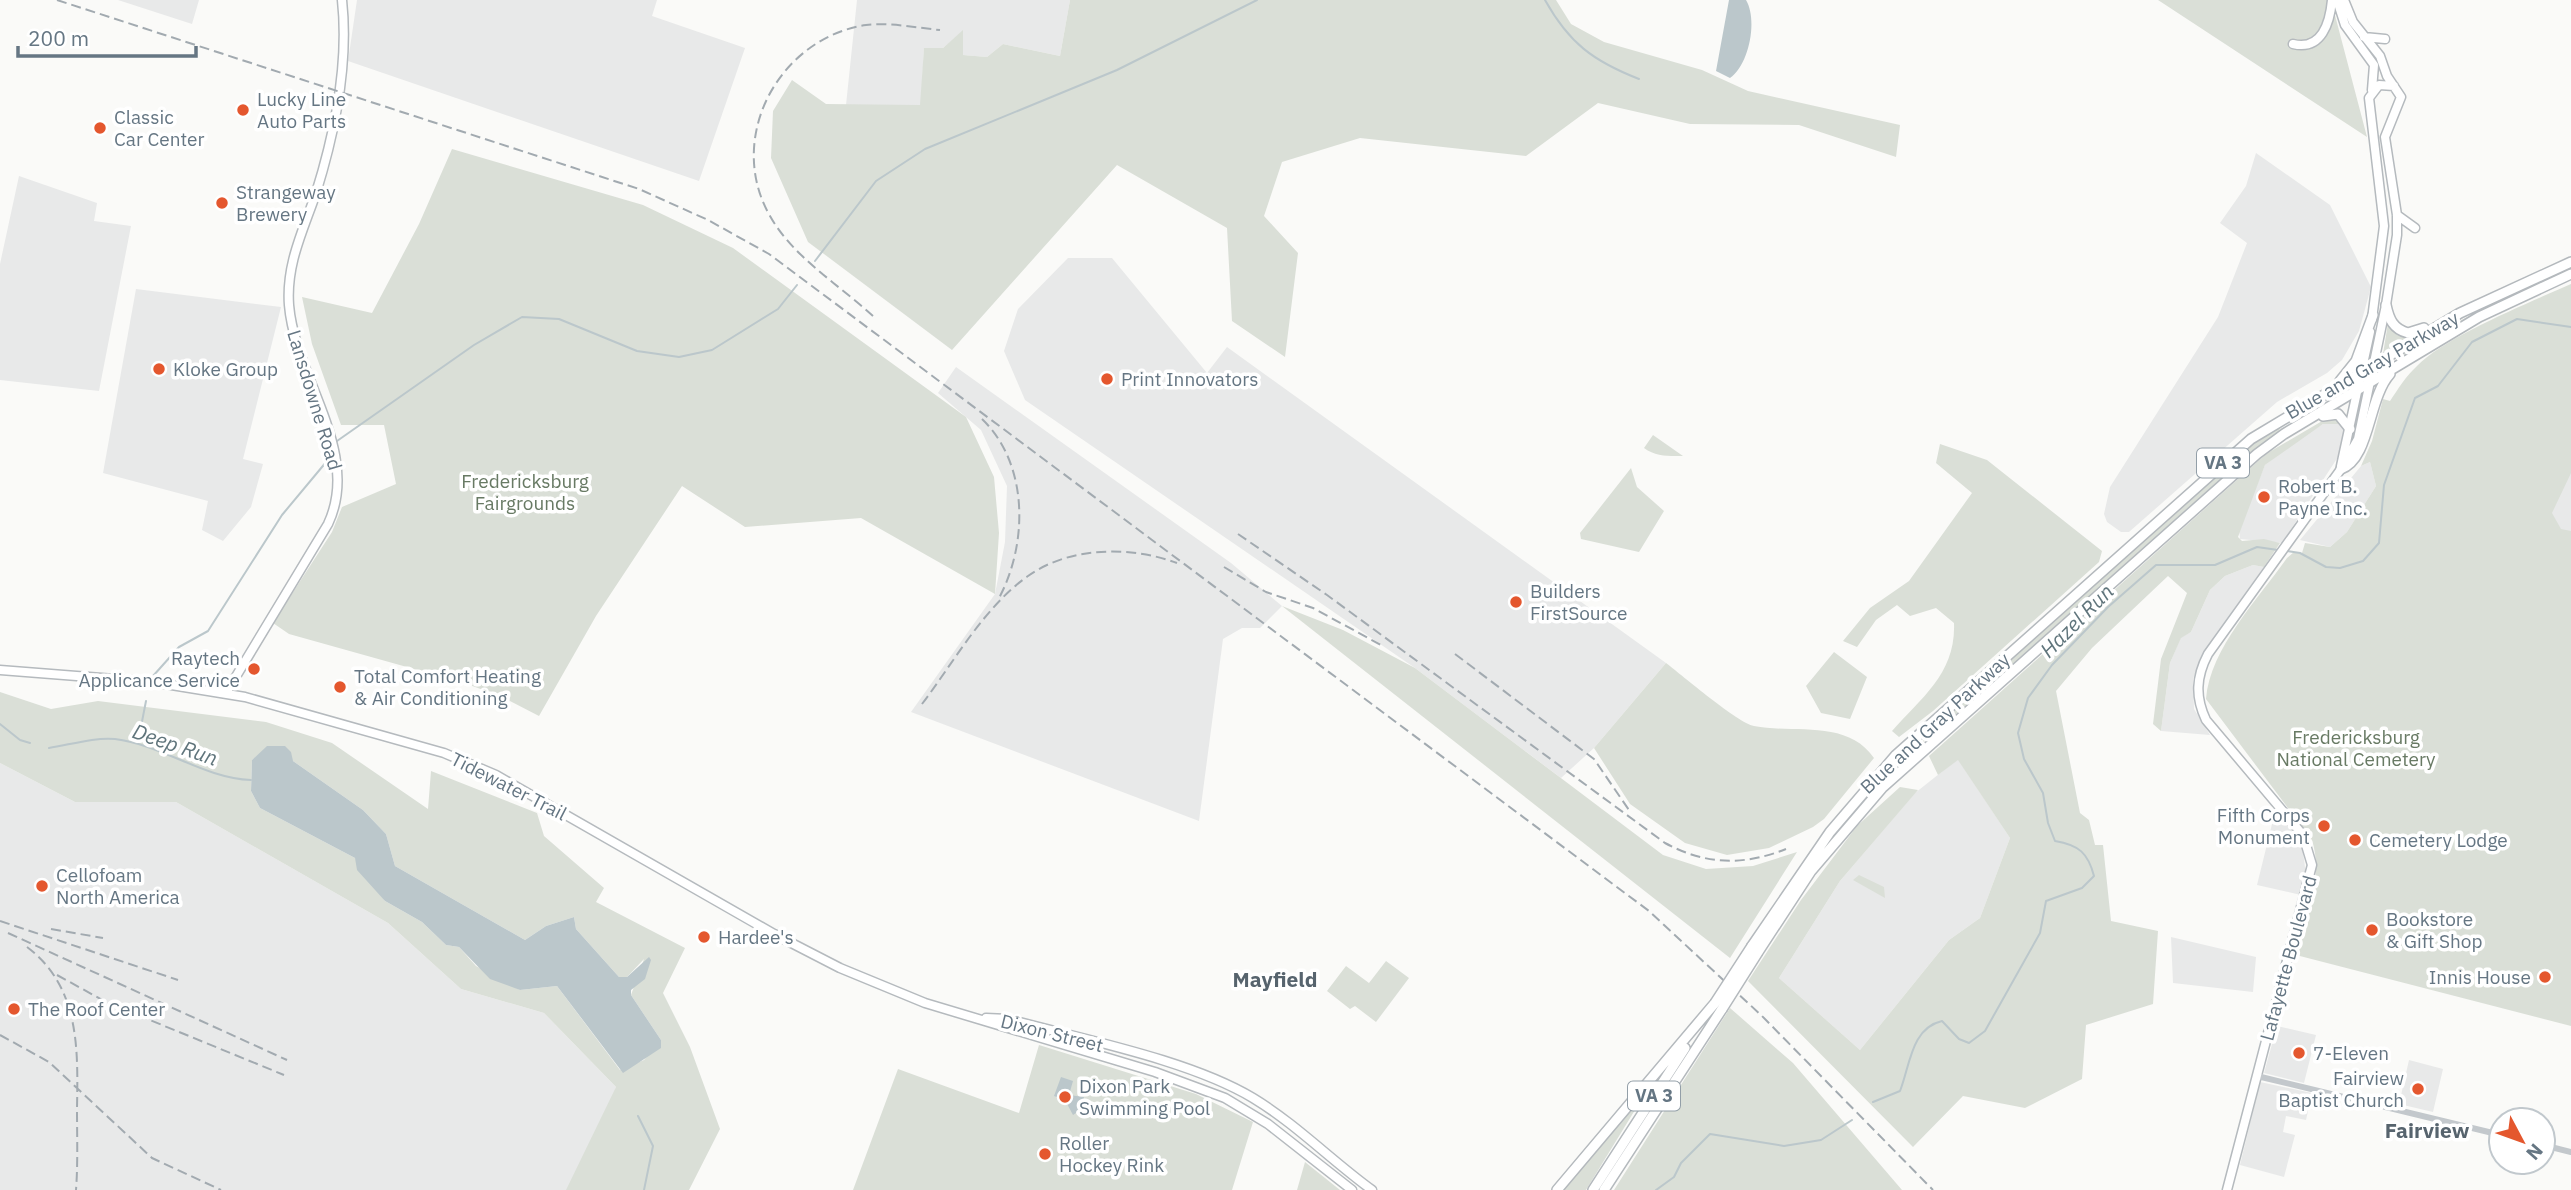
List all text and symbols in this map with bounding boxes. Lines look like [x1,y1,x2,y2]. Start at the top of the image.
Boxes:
scale bar [18,14,196,58]
text: 200 m [28,24,89,52]
place label: Lucky Line Auto Parts [257,87,346,133]
marker: Lucky Line Auto Parts [235,102,251,118]
place label: Classic Car Center [114,105,204,151]
marker: Classic Car Center [92,120,108,136]
place label: Strangeway Brewery [236,180,336,226]
marker: Strangeway Brewery [214,195,230,211]
street label: Blue and Gray Parkway [2281,305,2463,424]
street label: Lansdowne Road [282,327,348,473]
place label: Kloke Group [173,357,278,381]
marker: Kloke Group [151,361,167,377]
place label: Print Innovators [1121,367,1258,391]
marker: Print Innovators [1099,371,1115,387]
road number: VA 3 [2197,448,2249,477]
park label: Fredericksburg Fairgrounds [461,469,589,515]
place label: Robert B. Payne Inc. [2278,474,2368,520]
marker: Robert B. Payne Inc. [2256,489,2272,505]
water label: Hazel Run [2033,577,2119,663]
place label: Builders FirstSource [1530,579,1627,625]
marker: Builders FirstSource [1508,594,1524,610]
place label: Raytech Applicance Service [78,646,240,692]
street label: Blue and Gray Parkway [1855,647,2015,799]
marker: Raytech Applicance Service [246,661,262,677]
place label: Total Comfort Heating & Air Conditioning [354,664,541,710]
marker: Total Comfort Heating & Air Conditioning [332,679,348,695]
water label: Deep Run [129,716,222,772]
park label: Fredericksburg National Cemetery [2276,725,2436,771]
street label: Tidewater Trail [447,746,571,826]
place label: Fifth Corps Monument [2217,803,2310,849]
marker: Fifth Corps Monument [2316,818,2332,834]
place label: Cemetery Lodge [2369,828,2508,852]
marker: Cemetery Lodge [2347,832,2363,848]
place label: Cellofoam North America [56,863,180,909]
street label: Lafayette Boulevard [2254,873,2322,1043]
marker: Cellofoam North America [34,878,50,894]
place label: Bookstore & Gift Shop [2386,907,2482,953]
marker: Bookstore & Gift Shop [2364,922,2380,938]
place label: Hardee's [718,925,794,949]
marker: Hardee's [696,929,712,945]
district label: Mayfield [1233,965,1317,993]
place label: Innis House [2429,965,2531,989]
marker: Innis House [2537,969,2553,985]
place label: The Roof Center [28,997,165,1021]
marker: The Roof Center [6,1001,22,1017]
street label: Dixon Street [998,1009,1106,1057]
place label: 7-Eleven [2313,1041,2389,1065]
marker: 7-Eleven [2291,1045,2307,1061]
place label: Fairview Baptist Church [2278,1066,2404,1112]
place label: Dixon Park Swimming Pool [1079,1074,1210,1120]
marker: Fairview Baptist Church [2410,1081,2426,1097]
road number: VA 3 [1628,1082,1680,1111]
marker: Dixon Park Swimming Pool [1057,1089,1073,1105]
north arrow [2487,1106,2557,1176]
district label: Fairview [2385,1116,2470,1144]
place label: Roller Hockey Rink [1059,1131,1164,1177]
text: N [2521,1139,2548,1165]
marker: Roller Hockey Rink [1037,1146,1053,1162]

